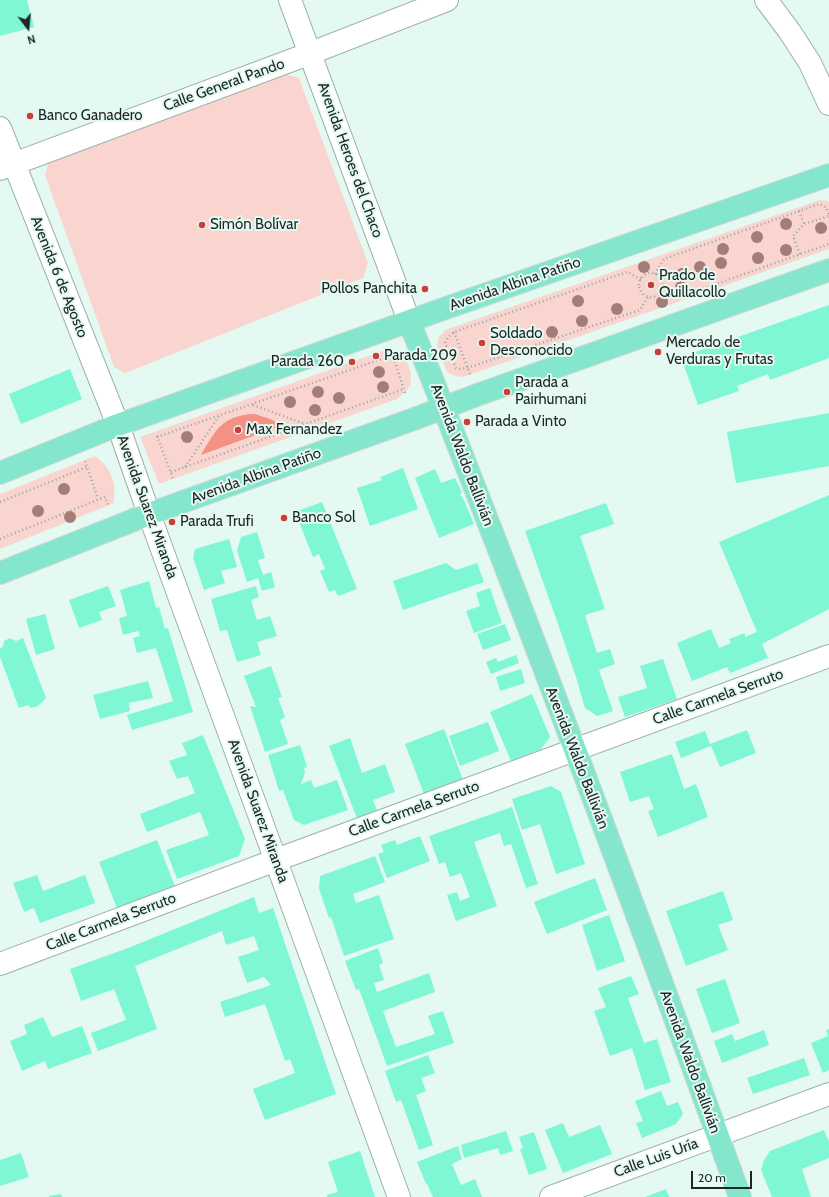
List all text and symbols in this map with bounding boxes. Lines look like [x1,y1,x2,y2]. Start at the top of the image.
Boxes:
north arrow [8,8,48,48]
text: N [26,32,37,47]
street label: Calle General Pando [161,55,287,115]
street label: Avenida Heroes del Chaco [313,80,387,240]
place label: Banco Ganadero [38,107,143,125]
marker: Banco Ganadero [25,111,35,121]
street label: Avenida 6 de Agosto [26,214,92,340]
place label: Simón Bolívar [210,216,298,234]
marker: Simón Bolívar [197,220,207,230]
street label: Avenida Albina Patiño [447,253,583,315]
place label: Prado de Quillacollo [659,267,726,302]
place label: Pollos Panchita [321,280,417,298]
marker: Prado de Quillacollo [646,280,656,290]
marker: Pollos Panchita [420,284,430,294]
place label: Soldado Desconocido [490,325,573,360]
place label: Mercado de Verduras y Frutas [666,334,773,369]
marker: Soldado Desconocido [477,338,487,348]
place label: Parada 209 [384,347,457,365]
marker: Mercado de Verduras y Frutas [653,347,663,357]
marker: Parada 209 [371,351,381,361]
place label: Parada 260 [271,353,344,371]
marker: Parada 260 [347,357,357,367]
place label: Parada a Pairhumani [515,374,586,409]
street label: Avenida Waldo Ballivián [427,381,497,529]
marker: Parada a Pairhumani [502,387,512,397]
place label: Parada a Vinto [475,413,566,431]
marker: Parada a Vinto [462,417,472,427]
place label: Max Fernandez [246,421,342,439]
marker: Max Fernandez [233,425,243,435]
street label: Avenida Suarez Miranda [113,433,181,581]
street label: Avenida Albina Patiño [188,444,324,508]
place label: Banco Sol [292,509,355,527]
place label: Parada Trufi [180,513,254,531]
marker: Banco Sol [279,513,289,523]
marker: Parada Trufi [167,517,177,527]
street label: Calle Carmela Serruto [650,665,786,729]
street label: Avenida Waldo Ballivián [542,684,612,832]
street label: Avenida Suarez Miranda [224,737,292,885]
street label: Calle Carmela Serruto [346,777,482,841]
street label: Calle Carmela Serruto [44,889,178,955]
street label: Avenida Waldo Ballivián [656,988,724,1136]
street label: Calle Luis Uría [611,1134,701,1182]
scale bar [693,1163,754,1189]
text: 20 m [698,1170,726,1185]

